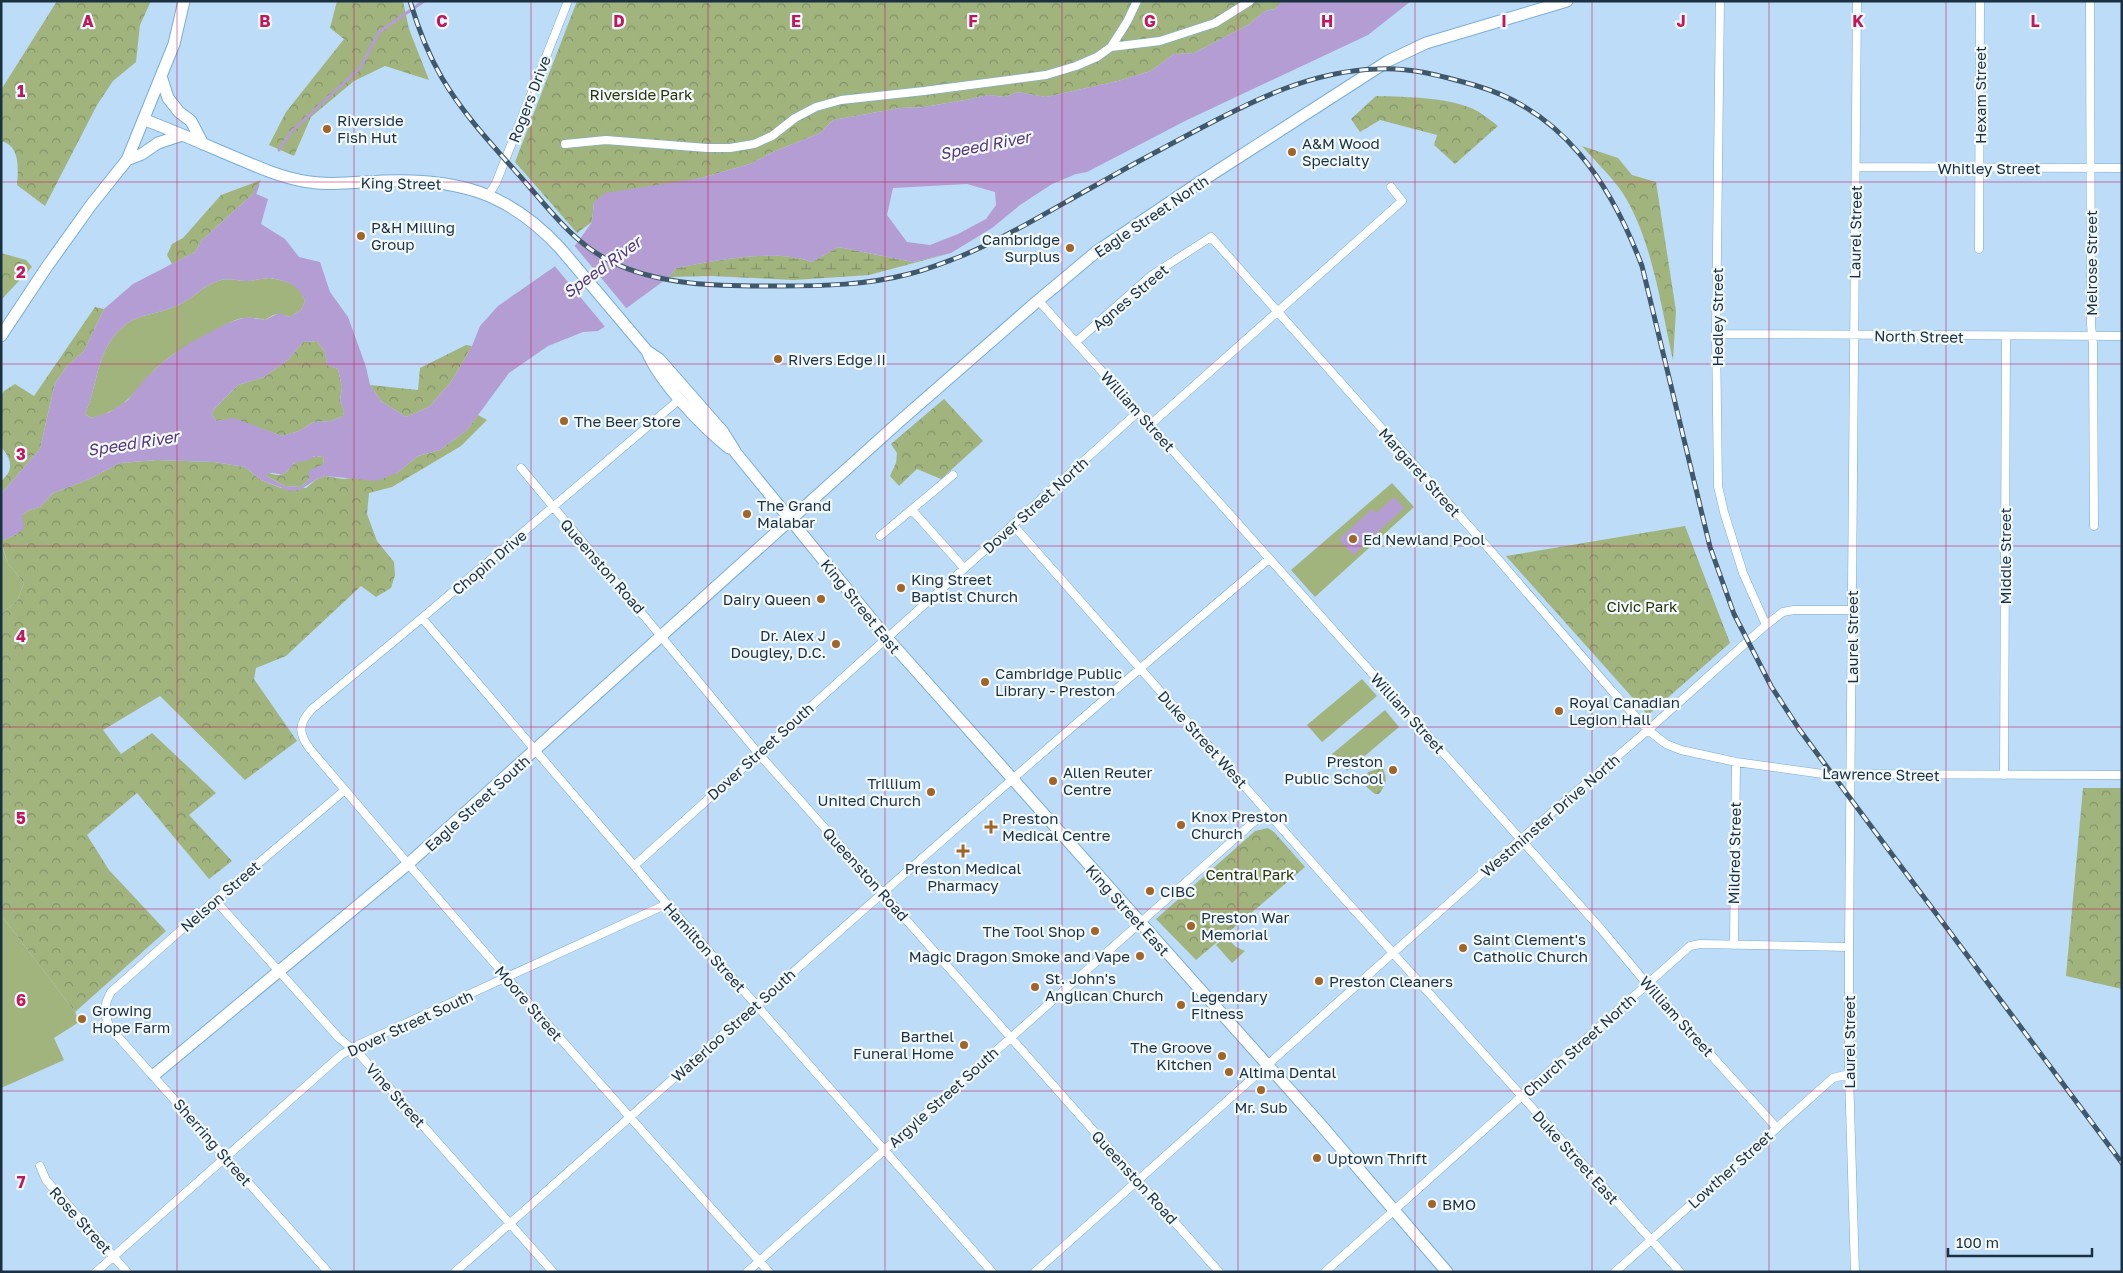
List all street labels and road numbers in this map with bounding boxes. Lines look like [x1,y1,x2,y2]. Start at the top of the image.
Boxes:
street label: Hexam Street [1971,46,1989,144]
street label: Rogers Drive [504,53,554,145]
street label: Whitley Street [1937,159,2041,177]
street label: Eagle Street North [1091,171,1211,261]
street label: King Street [360,173,442,193]
street label: Laurel Street [1845,185,1865,279]
street label: Melrose Street [2082,210,2100,316]
street label: Agnes Street [1089,260,1171,334]
street label: Hedley Street [1708,268,1726,366]
street label: North Street [1874,326,1964,346]
street label: William Street [1097,367,1179,455]
street label: Margaret Street [1375,424,1465,520]
street label: Dover Street North [979,453,1091,557]
street label: Middle Street [1996,508,2014,604]
street label: Queenston Road [557,515,649,617]
street label: Chopin Drive [448,525,530,598]
street label: King Street East [817,555,905,657]
street label: Laurel Street [1843,590,1861,684]
street label: William Street [1367,669,1449,757]
street label: Duke Street West [1155,687,1251,791]
street label: Dover Street South [703,699,817,803]
street label: Westminster Drive North [1477,750,1623,880]
street label: Eagle Street South [421,751,533,855]
street label: Lawrence Street [1822,764,1940,784]
street label: Mildred Street [1724,802,1744,904]
street label: Queenston Road [819,824,913,924]
street label: Nelson Street [177,857,263,935]
street label: King Street East [1082,861,1174,959]
street label: Hamilton Street [660,899,750,995]
street label: Moore Street [492,962,566,1044]
street label: Waterloo Street South [667,965,799,1085]
street label: William Street [1636,972,1718,1060]
street label: Dover Street South [344,986,476,1060]
street label: Church Street North [1519,990,1639,1100]
street label: Laurel Street [1840,995,1858,1089]
street label: Argyle Street South [884,1043,1002,1151]
street label: Vine Street [362,1059,430,1131]
street label: Sherring Street [170,1095,256,1189]
street label: Duke Street East [1529,1106,1623,1208]
street label: Lowther Street [1684,1126,1776,1212]
street label: Queenston Road [1088,1127,1182,1227]
street label: Rose Street [46,1183,116,1257]

